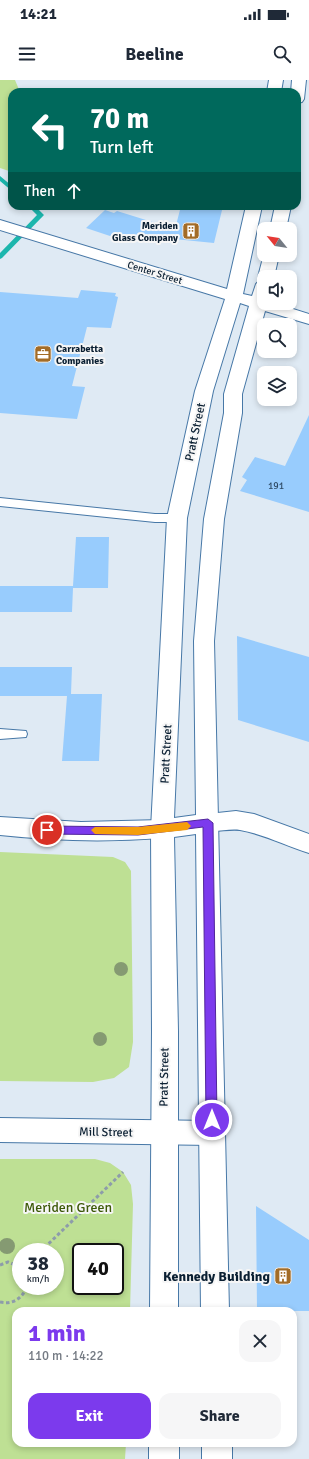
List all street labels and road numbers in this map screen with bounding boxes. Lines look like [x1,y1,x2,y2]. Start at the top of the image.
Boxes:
street label: Center Street [126,259,184,287]
street label: Pratt Street [182,402,209,463]
street label: Pratt Street [157,724,176,784]
street label: Pratt Street [156,1047,173,1107]
street label: Mill Street [79,1125,133,1140]

